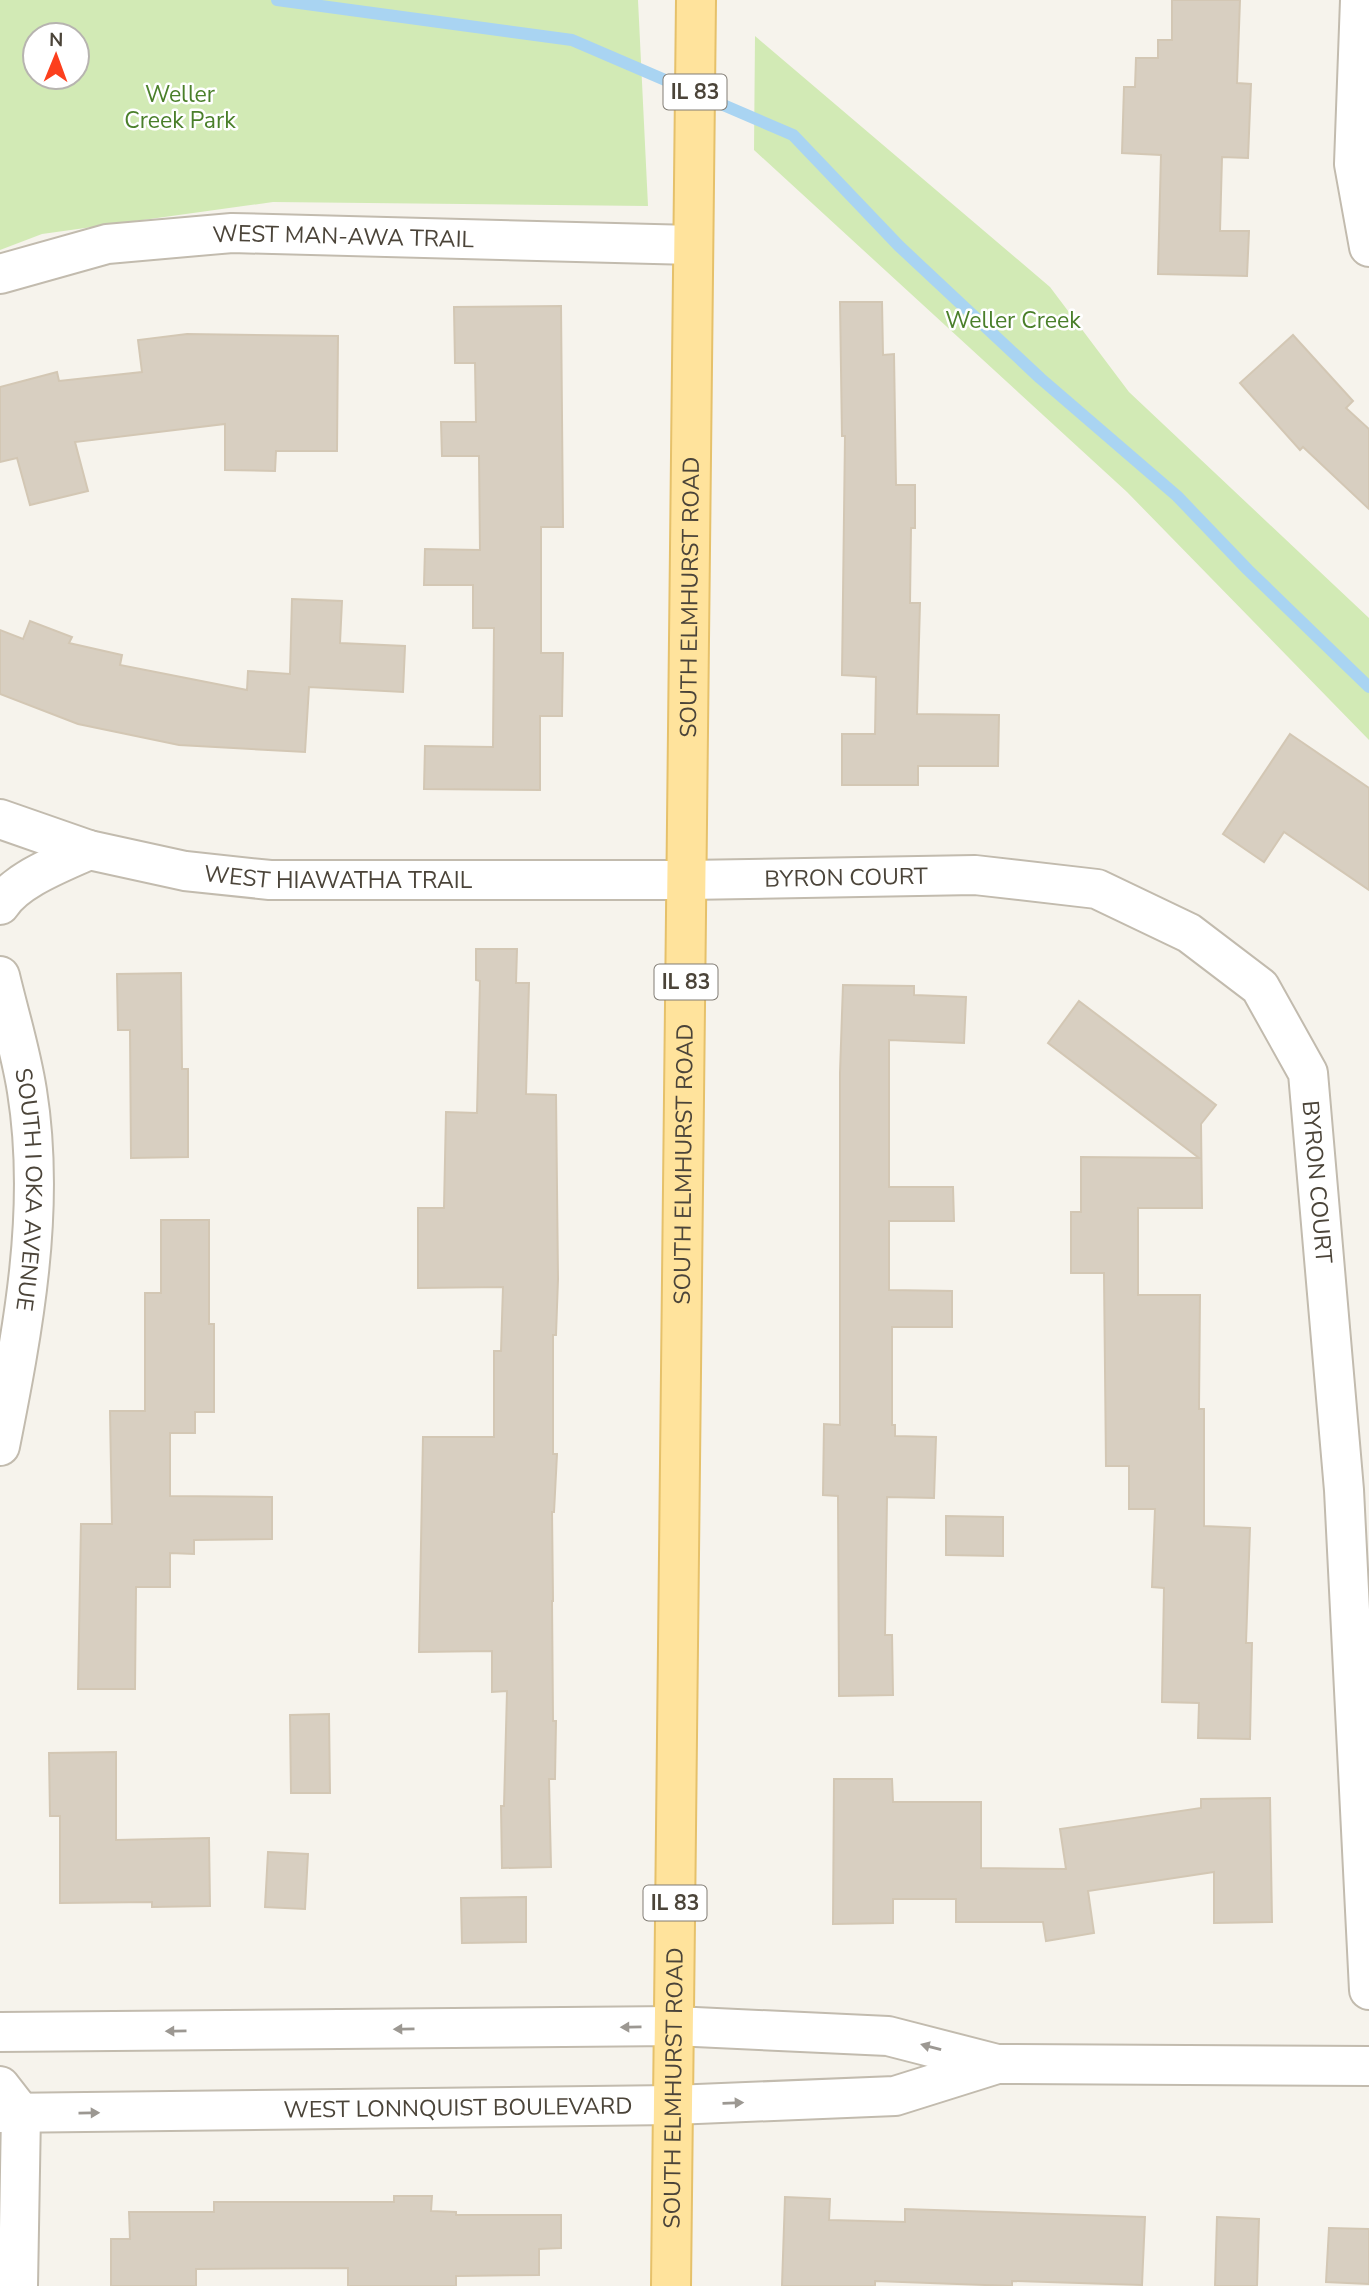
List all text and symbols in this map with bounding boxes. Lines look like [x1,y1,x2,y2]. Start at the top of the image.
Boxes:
north arrow [21,21,91,91]
text: N [49,27,64,53]
road number: IL 83 [664,74,726,110]
park label: Weller Creek Park [124,79,236,136]
street label: WEST MAN-AWA TRAIL [211,218,475,255]
park label: Weller Creek [945,305,1081,336]
street label: SOUTH ELMHURST ROAD [673,456,707,738]
street label: WEST HIAWATHA TRAIL [203,858,473,896]
street label: BYRON COURT [764,861,928,895]
road number: IL 83 [654,964,718,1000]
street label: SOUTH ELMHURST ROAD [667,1023,701,1305]
street label: SOUTH I OKA AVENUE [7,1065,49,1313]
street label: BYRON COURT [1294,1099,1339,1265]
road number: IL 83 [644,1885,706,1920]
street label: SOUTH ELMHURST ROAD [657,1947,691,2229]
one-way arrow [620,2021,642,2033]
one-way arrow [392,2023,414,2035]
one-way arrow [165,2025,187,2037]
one-way arrow [919,2041,941,2052]
street label: WEST LONNQUIST BOULEVARD [283,2090,633,2126]
one-way arrow [722,2098,744,2109]
one-way arrow [78,2107,100,2118]

